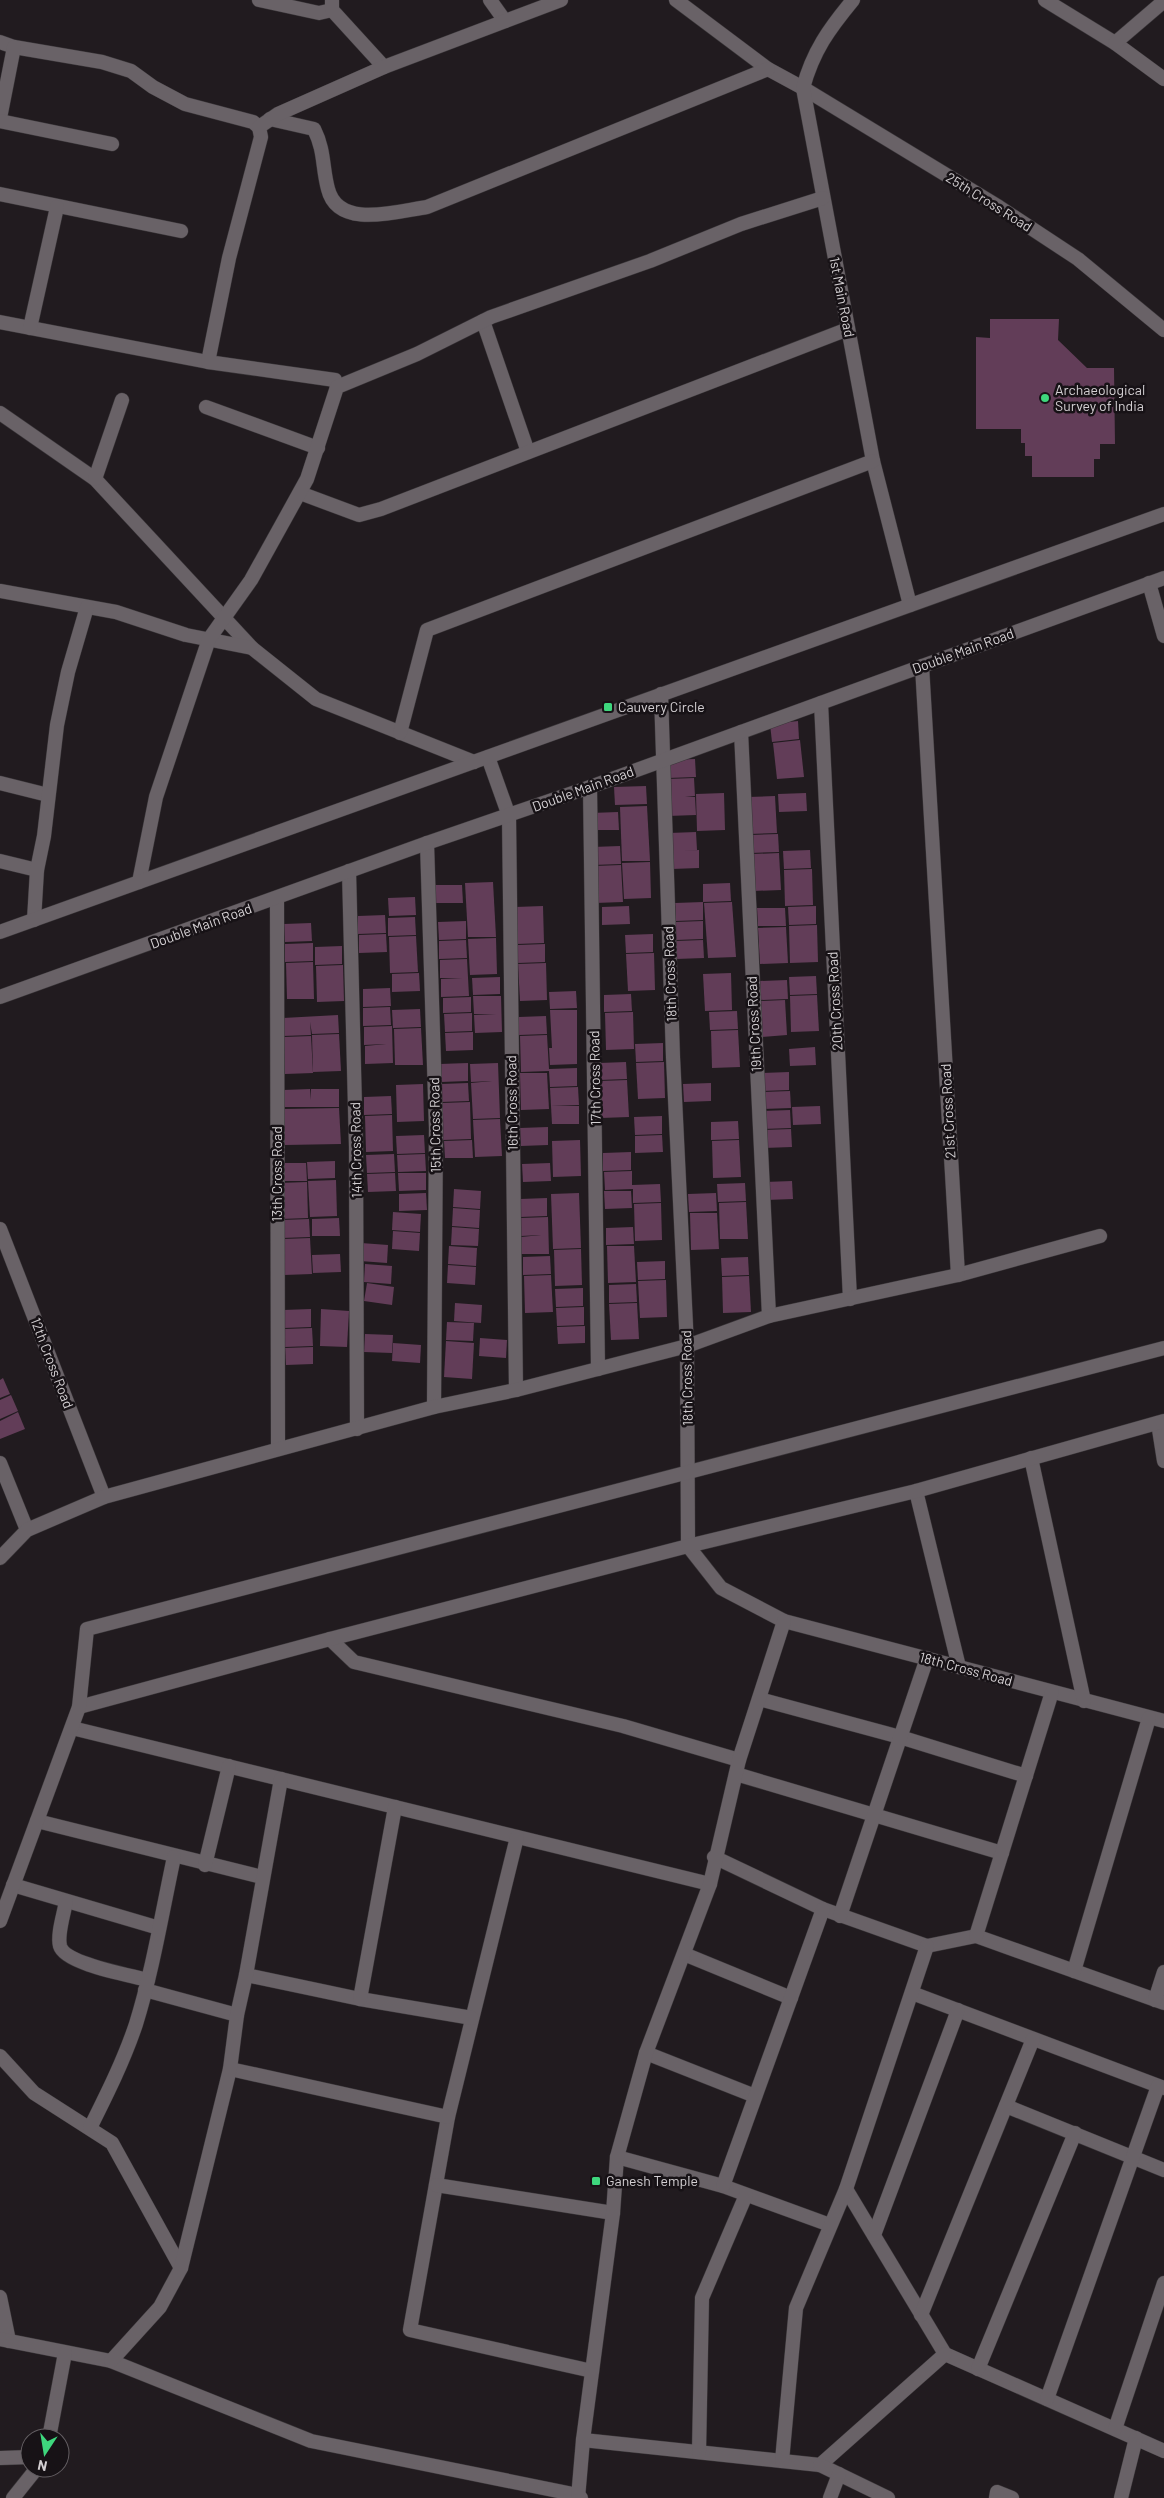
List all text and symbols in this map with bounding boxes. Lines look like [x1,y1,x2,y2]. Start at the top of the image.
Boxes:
street label: 25th Cross Road [943,168,1035,235]
street label: 1st Main Road [826,255,859,339]
place label: Archaeological Survey of India [1055,381,1145,414]
marker: Archaeological Survey of India [1039,392,1051,404]
street label: Double Main Road [910,624,1016,677]
place label: Cauvery Circle [618,698,705,715]
marker: Cauvery Circle [602,701,614,713]
street label: Double Main Road [530,762,636,815]
street label: Double Main Road [148,899,254,952]
street label: 18th Cross Road [659,926,680,1022]
street label: 20th Cross Road [823,951,846,1051]
street label: 19th Cross Road [743,976,764,1072]
street label: 17th Cross Road [585,1030,604,1126]
street label: 16th Cross Road [502,1055,521,1151]
street label: 21st Cross Road [937,1063,958,1159]
street label: 15th Cross Road [425,1077,444,1173]
street label: 14th Cross Road [346,1102,365,1198]
street label: 13th Cross Road [268,1126,285,1222]
street label: 12th Cross Road [27,1315,78,1411]
street label: 18th Cross Road [677,1330,696,1426]
street label: 18th Cross Road [918,1648,1015,1689]
place label: Ganesh Temple [606,2172,698,2189]
marker: Ganesh Temple [590,2175,602,2187]
north arrow [20,2428,70,2478]
text: N [36,2457,49,2475]

